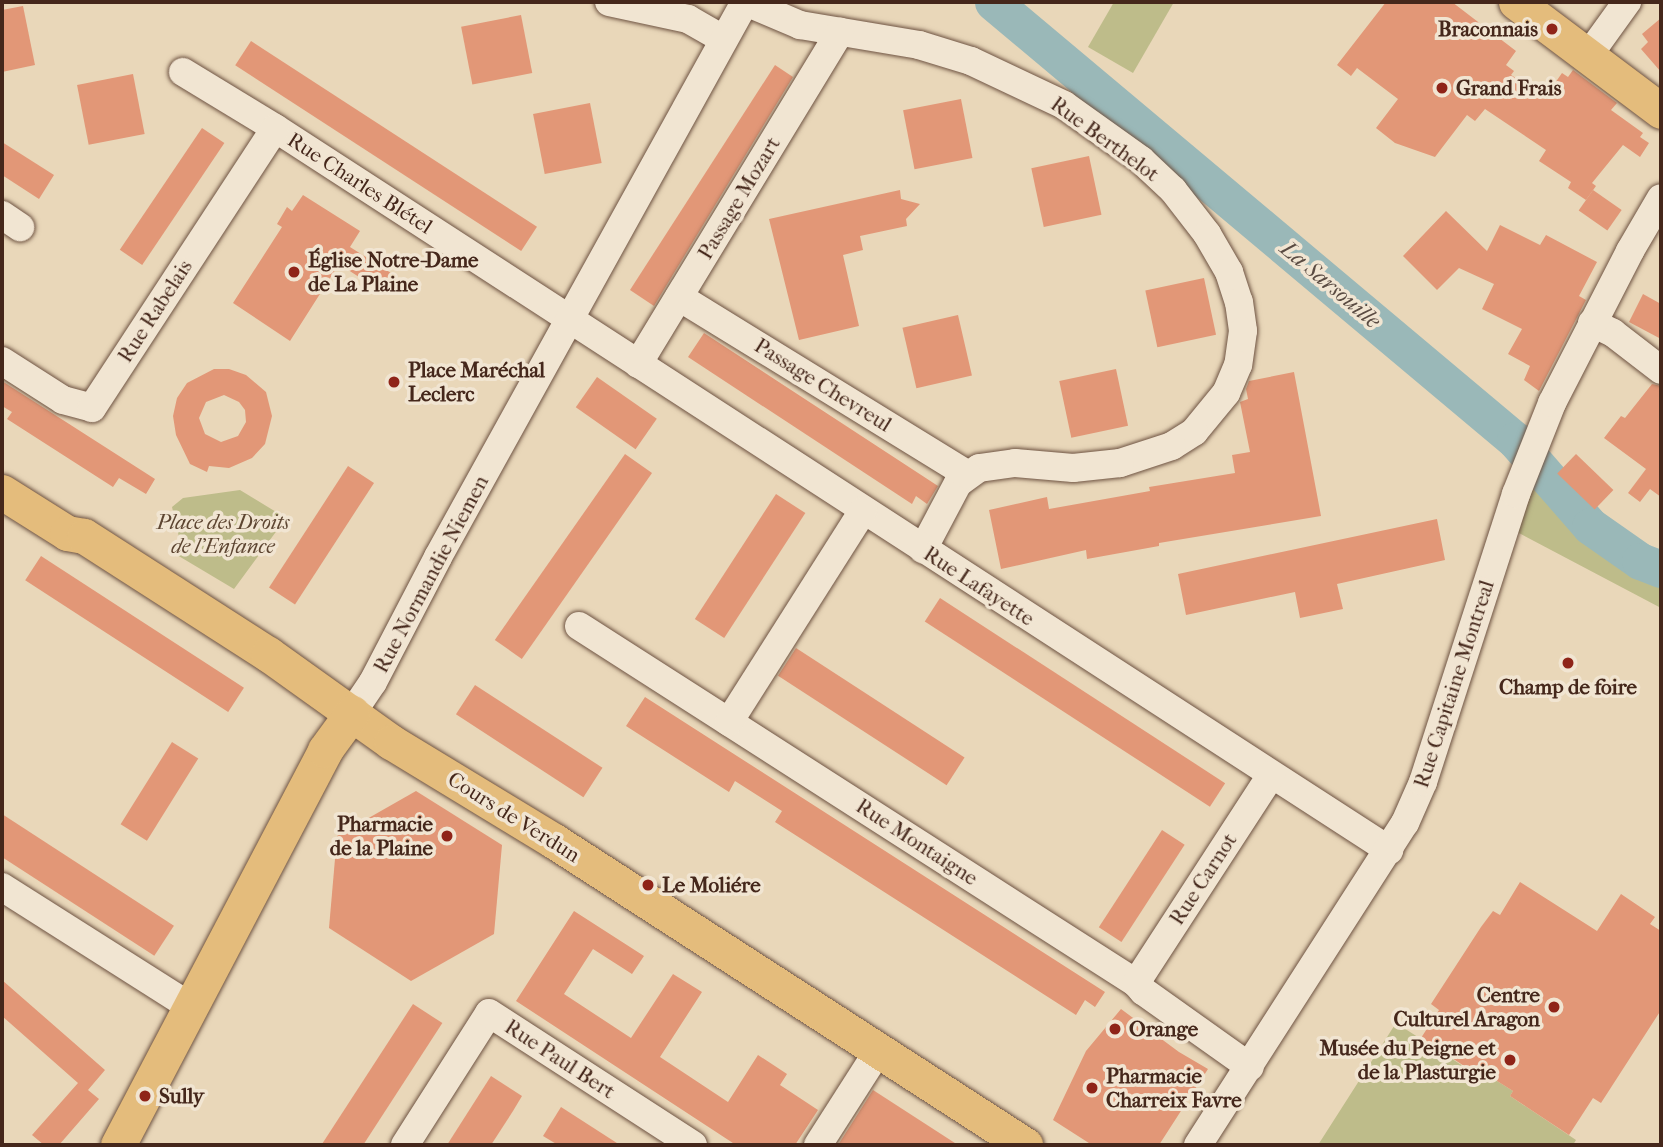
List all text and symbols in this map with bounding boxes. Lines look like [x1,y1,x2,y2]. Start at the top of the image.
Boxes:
place label: Braconnais [1438,16,1538,42]
marker: Braconnais [1544,21,1560,37]
place label: Grand Frais [1456,75,1561,101]
marker: Grand Frais [1434,80,1450,96]
street label: Rue Berthelot [1046,91,1164,187]
street label: Rue Charles Blétel [283,127,437,239]
street label: Passage Mozart [693,132,785,264]
water label: La Sarsouille [1274,235,1386,335]
place label: Église Notre-Dame de La Plaine [308,247,478,297]
street label: Rue Rabelais [112,255,198,367]
marker: Église Notre-Dame de La Plaine [286,264,302,280]
street label: Passage Chevreul [750,333,896,437]
place label: Place Maréchal Leclerc [408,357,545,407]
marker: Place Maréchal Leclerc [386,374,402,390]
street label: Rue Normandie Niemen [368,471,494,677]
park label: Place des Droits de l'Enfance [156,509,290,559]
street label: Rue Lafayette [919,541,1039,631]
street label: Rue Capitaine Montreal [1409,577,1499,791]
marker: Champ de foire [1560,655,1576,671]
place label: Champ de foire [1499,674,1637,700]
street label: Cours de Verdun [443,766,585,868]
street label: Rue Montaigne [851,793,983,891]
place label: Pharmacie de la Plaine [330,811,433,861]
marker: Pharmacie de la Plaine [439,828,455,844]
street label: Rue Carnot [1164,828,1242,930]
place label: Le Moliére [662,872,761,898]
marker: Le Moliére [640,877,656,893]
place label: Centre Culturel Aragon [1393,982,1540,1032]
marker: Centre Culturel Aragon [1546,999,1562,1015]
street label: Rue Paul Bert [500,1014,620,1104]
place label: Orange [1129,1016,1198,1042]
marker: Orange [1107,1021,1123,1037]
place label: Musée du Peigne et de la Plasturgie [1319,1035,1496,1085]
marker: Musée du Peigne et de la Plasturgie [1502,1052,1518,1068]
place label: Pharmacie Charreix Favre [1106,1063,1242,1113]
marker: Pharmacie Charreix Favre [1084,1080,1100,1096]
place label: Sully [159,1083,204,1109]
marker: Sully [137,1088,153,1104]

